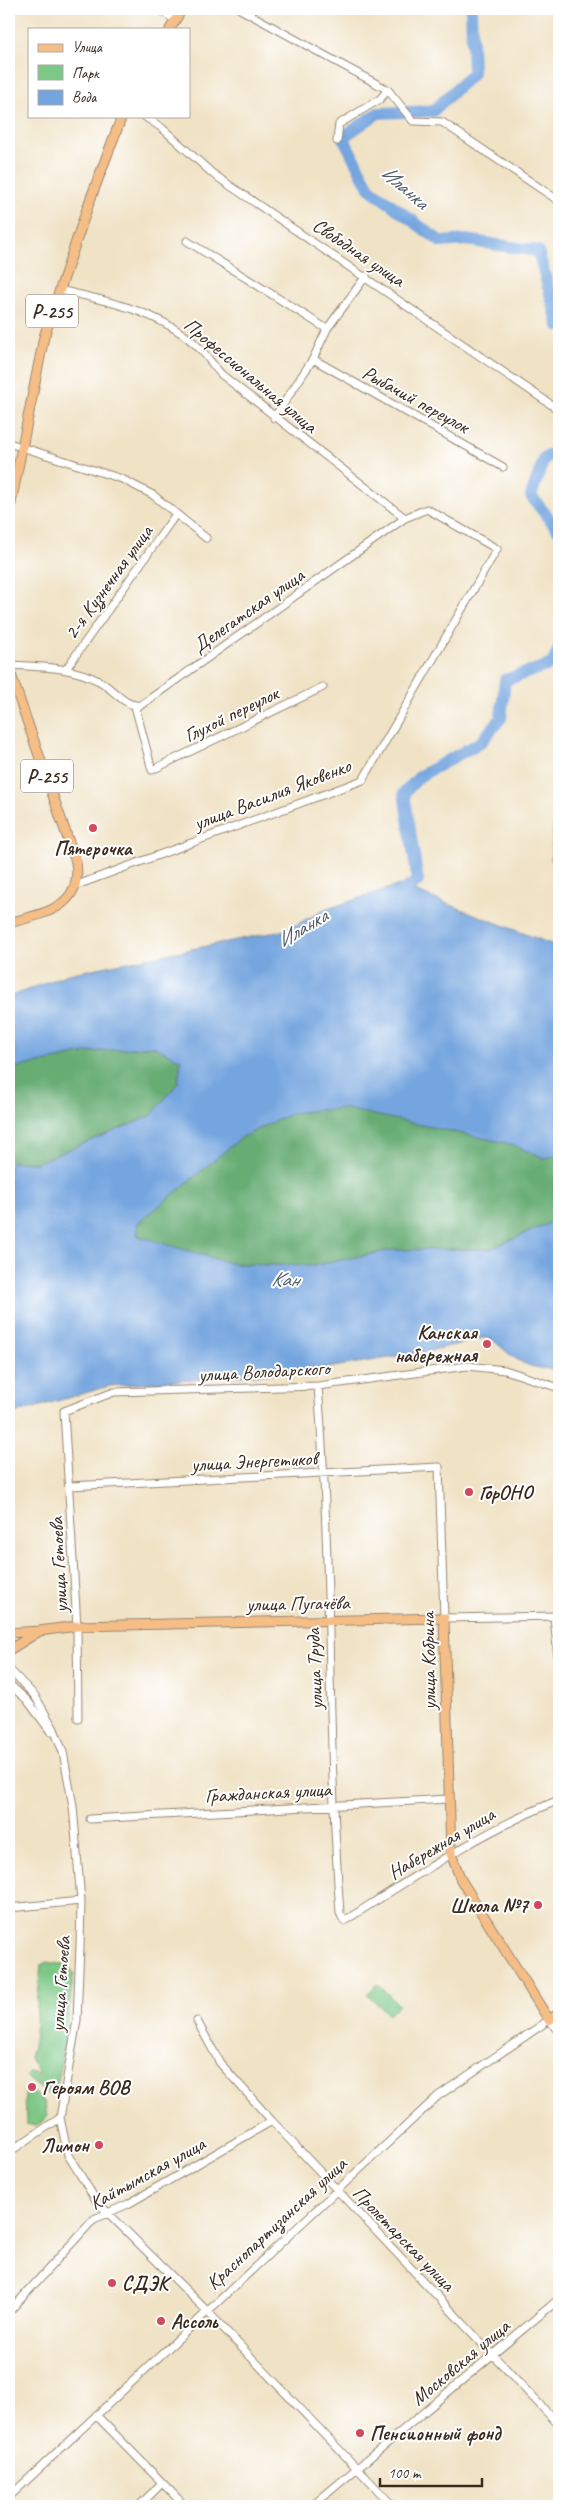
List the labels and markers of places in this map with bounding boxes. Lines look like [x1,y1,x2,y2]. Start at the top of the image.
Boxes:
marker: Пятерочка [87,822,99,834]
place label: Пятерочка [54,836,134,861]
place label: Канская набережная [395,1320,479,1368]
marker: Канская набережная [481,1338,493,1350]
place label: ГорОНО [479,1480,535,1505]
marker: ГорОНО [463,1486,475,1498]
place label: Школа №7 [450,1893,530,1918]
marker: Школа №7 [532,1899,544,1911]
place label: Героям ВОВ [42,2075,132,2100]
marker: Героям ВОВ [26,2081,38,2093]
place label: Лимон [41,2133,90,2158]
marker: Лимон [93,2139,105,2151]
place label: СДЭК [122,2271,172,2296]
marker: СДЭК [106,2277,118,2289]
place label: Ассоль [171,2309,219,2334]
marker: Ассоль [155,2315,167,2327]
place label: Пенсионный фонд [370,2421,502,2446]
marker: Пенсионный фонд [354,2427,366,2439]

